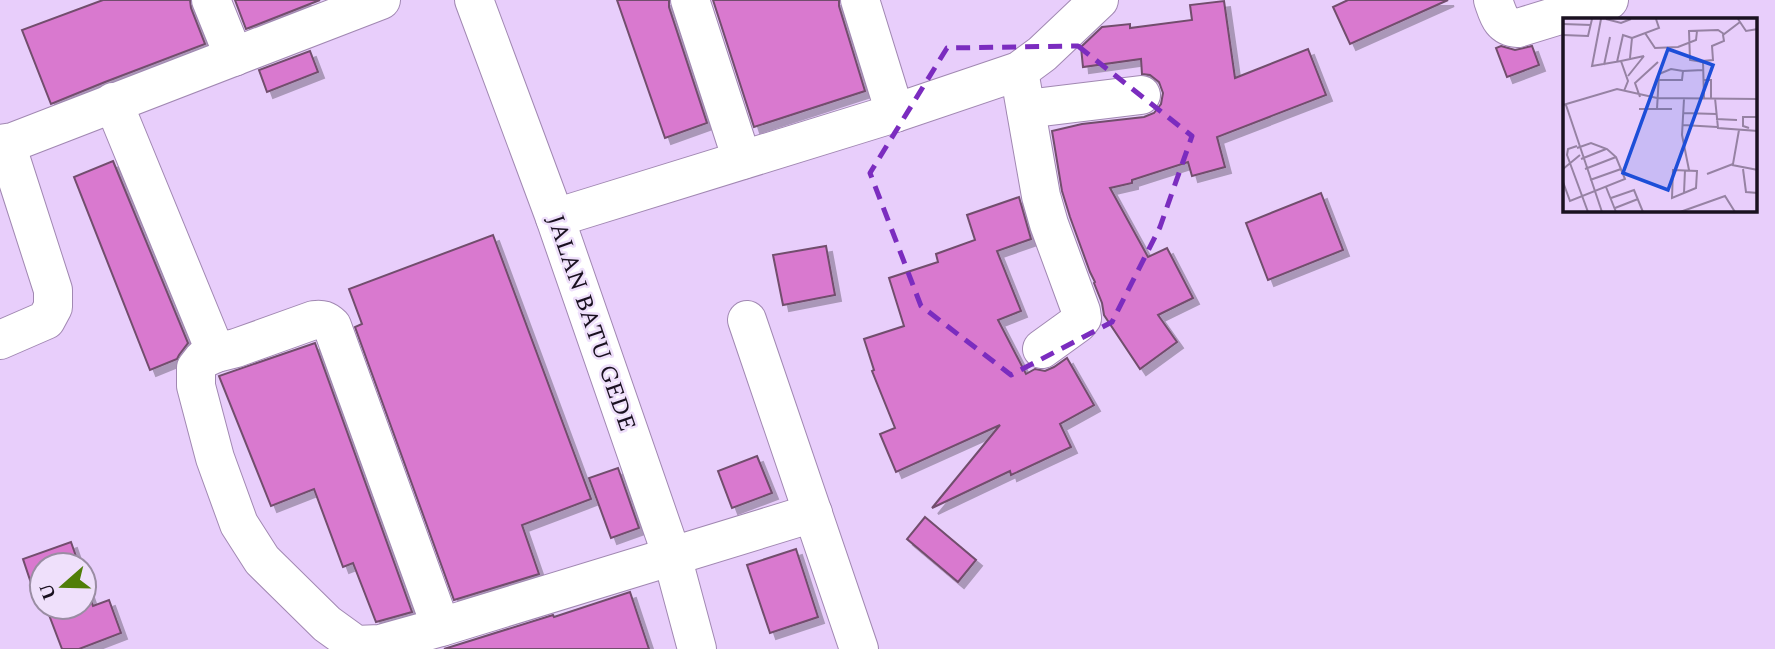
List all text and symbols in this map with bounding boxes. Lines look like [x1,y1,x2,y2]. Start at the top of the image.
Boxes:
inset map [1563,18,1758,212]
street label: JALAN BATU GEDE [537,210,645,436]
north arrow [28,551,98,621]
text: U [32,579,65,604]

